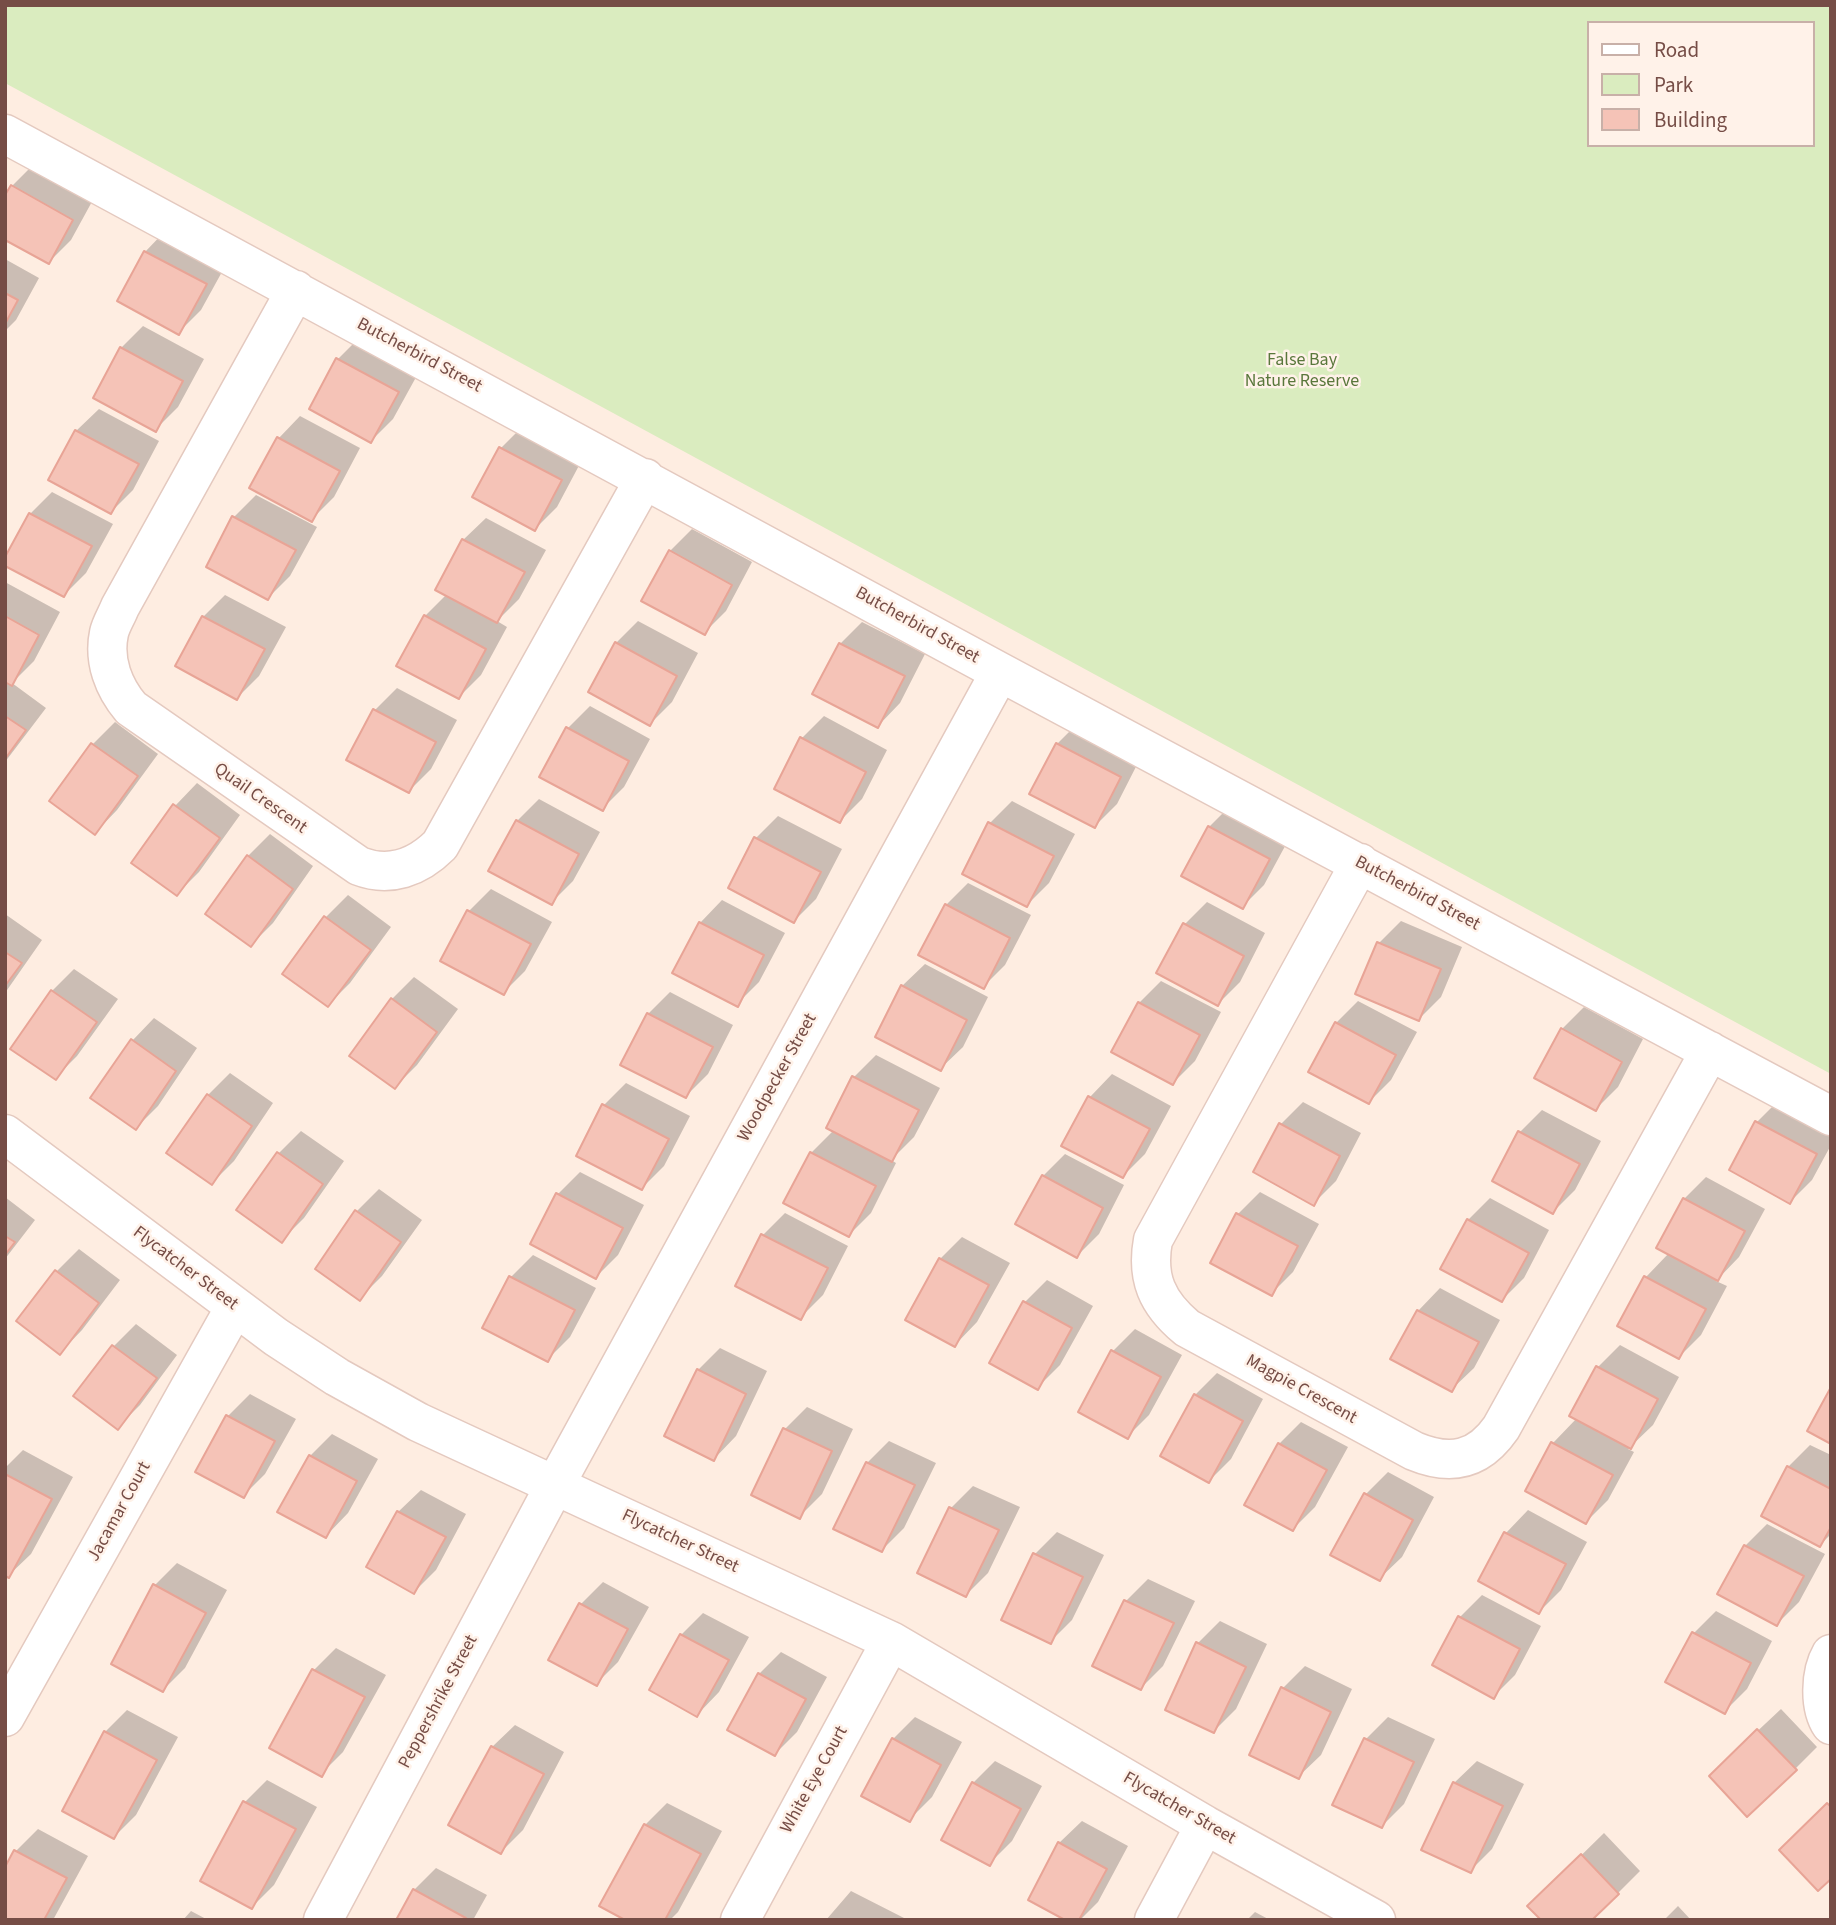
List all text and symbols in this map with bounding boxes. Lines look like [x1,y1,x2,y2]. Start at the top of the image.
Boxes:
legend [1588,21,1815,147]
text: Road [1654,35,1699,65]
text: Park [1654,70,1693,100]
text: Building [1654,105,1727,135]
street label: Butcherbird Street [353,314,485,398]
park label: False Bay Nature Reserve [1245,350,1359,392]
street label: Butcherbird Street [851,583,983,669]
street label: Quail Crescent [209,759,311,839]
street label: Butcherbird Street [1351,852,1483,936]
street label: Woodpecker Street [734,1010,822,1146]
street label: Flycatcher Street [128,1222,242,1316]
street label: Magpie Crescent [1242,1351,1360,1429]
street label: Jacamar Court [84,1458,156,1566]
street label: Flycatcher Street [618,1506,742,1578]
street label: Peppershrike Street [395,1632,483,1772]
street label: White Eye Court [777,1723,853,1837]
street label: Flycatcher Street [1119,1768,1239,1850]

